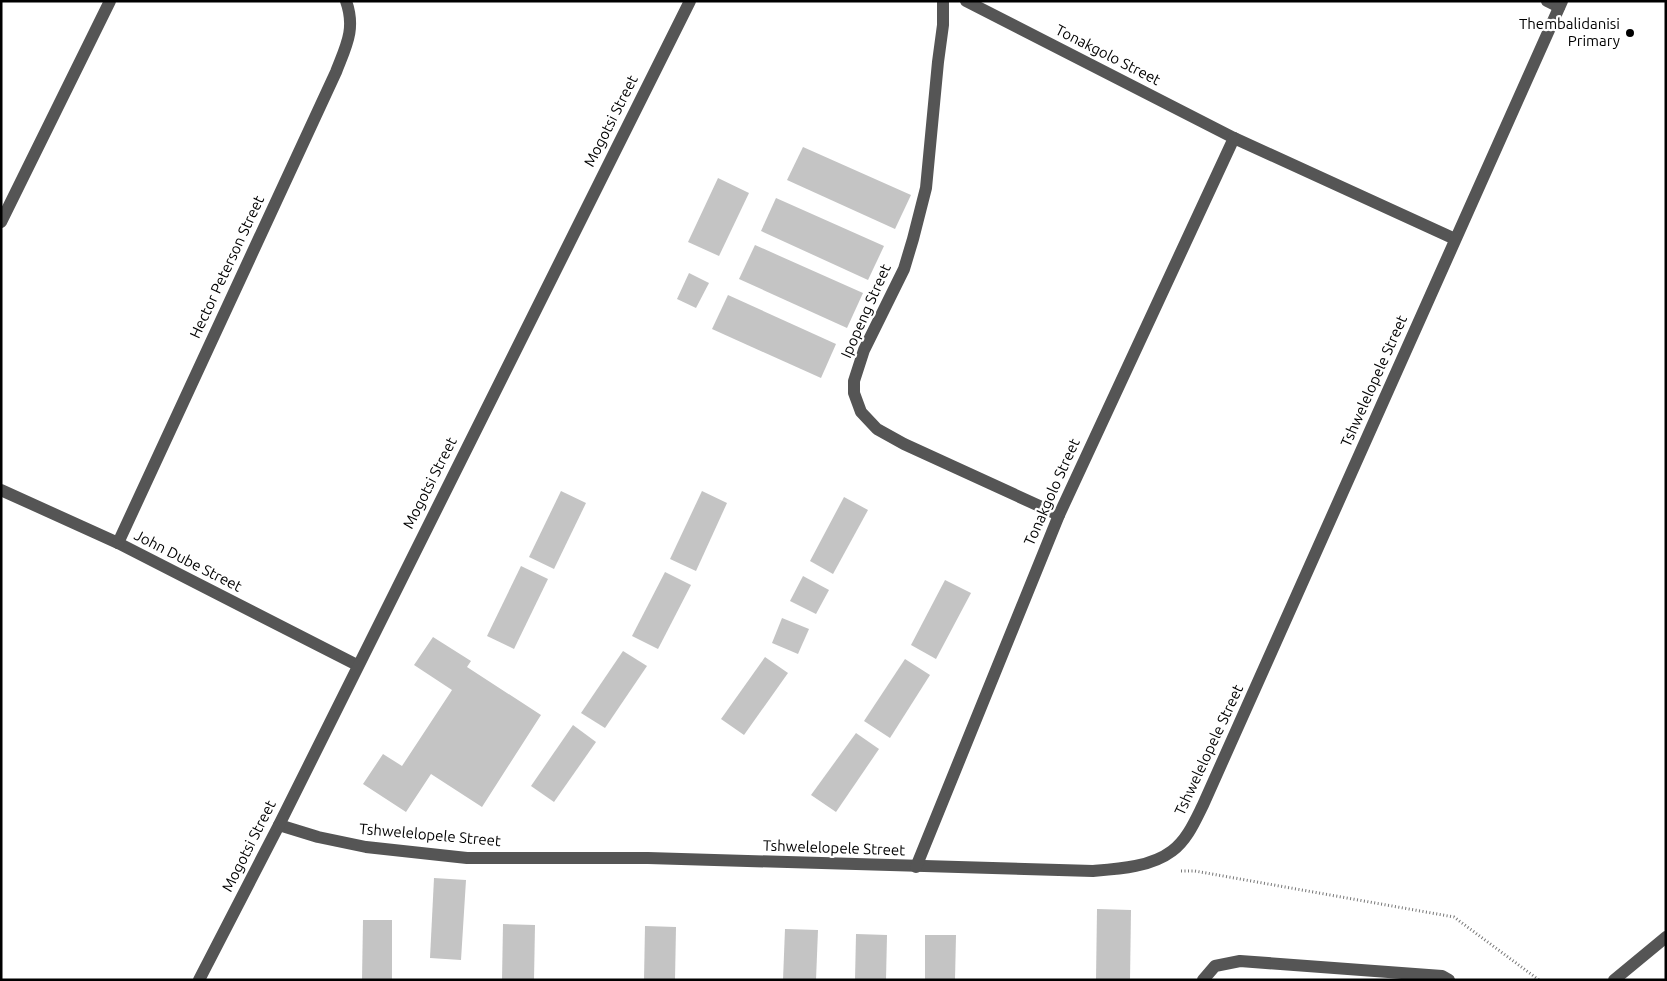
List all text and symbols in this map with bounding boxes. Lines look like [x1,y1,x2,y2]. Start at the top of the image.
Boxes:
place label: Thembalidanisi Primary [1519,15,1620,49]
street label: Tonakgolo Street [1053,21,1164,88]
marker: Thembalidanisi Primary [1624,27,1636,39]
street label: Mogotsi Street [580,72,641,169]
street label: Hector Peterson Street [186,193,267,341]
street label: Ipopeng Street [837,261,894,360]
street label: Tshwelelopele Street [1337,312,1410,449]
street label: Mogotsi Street [399,434,460,531]
street label: Tonakgolo Street [1020,436,1083,548]
street label: John Dube Street [132,526,245,595]
street label: Tshwelelopele Street [1171,682,1246,818]
street label: Mogotsi Street [218,797,279,894]
street label: Tshwelelopele Street [358,820,502,849]
street label: Tshwelelopele Street [763,837,905,858]

